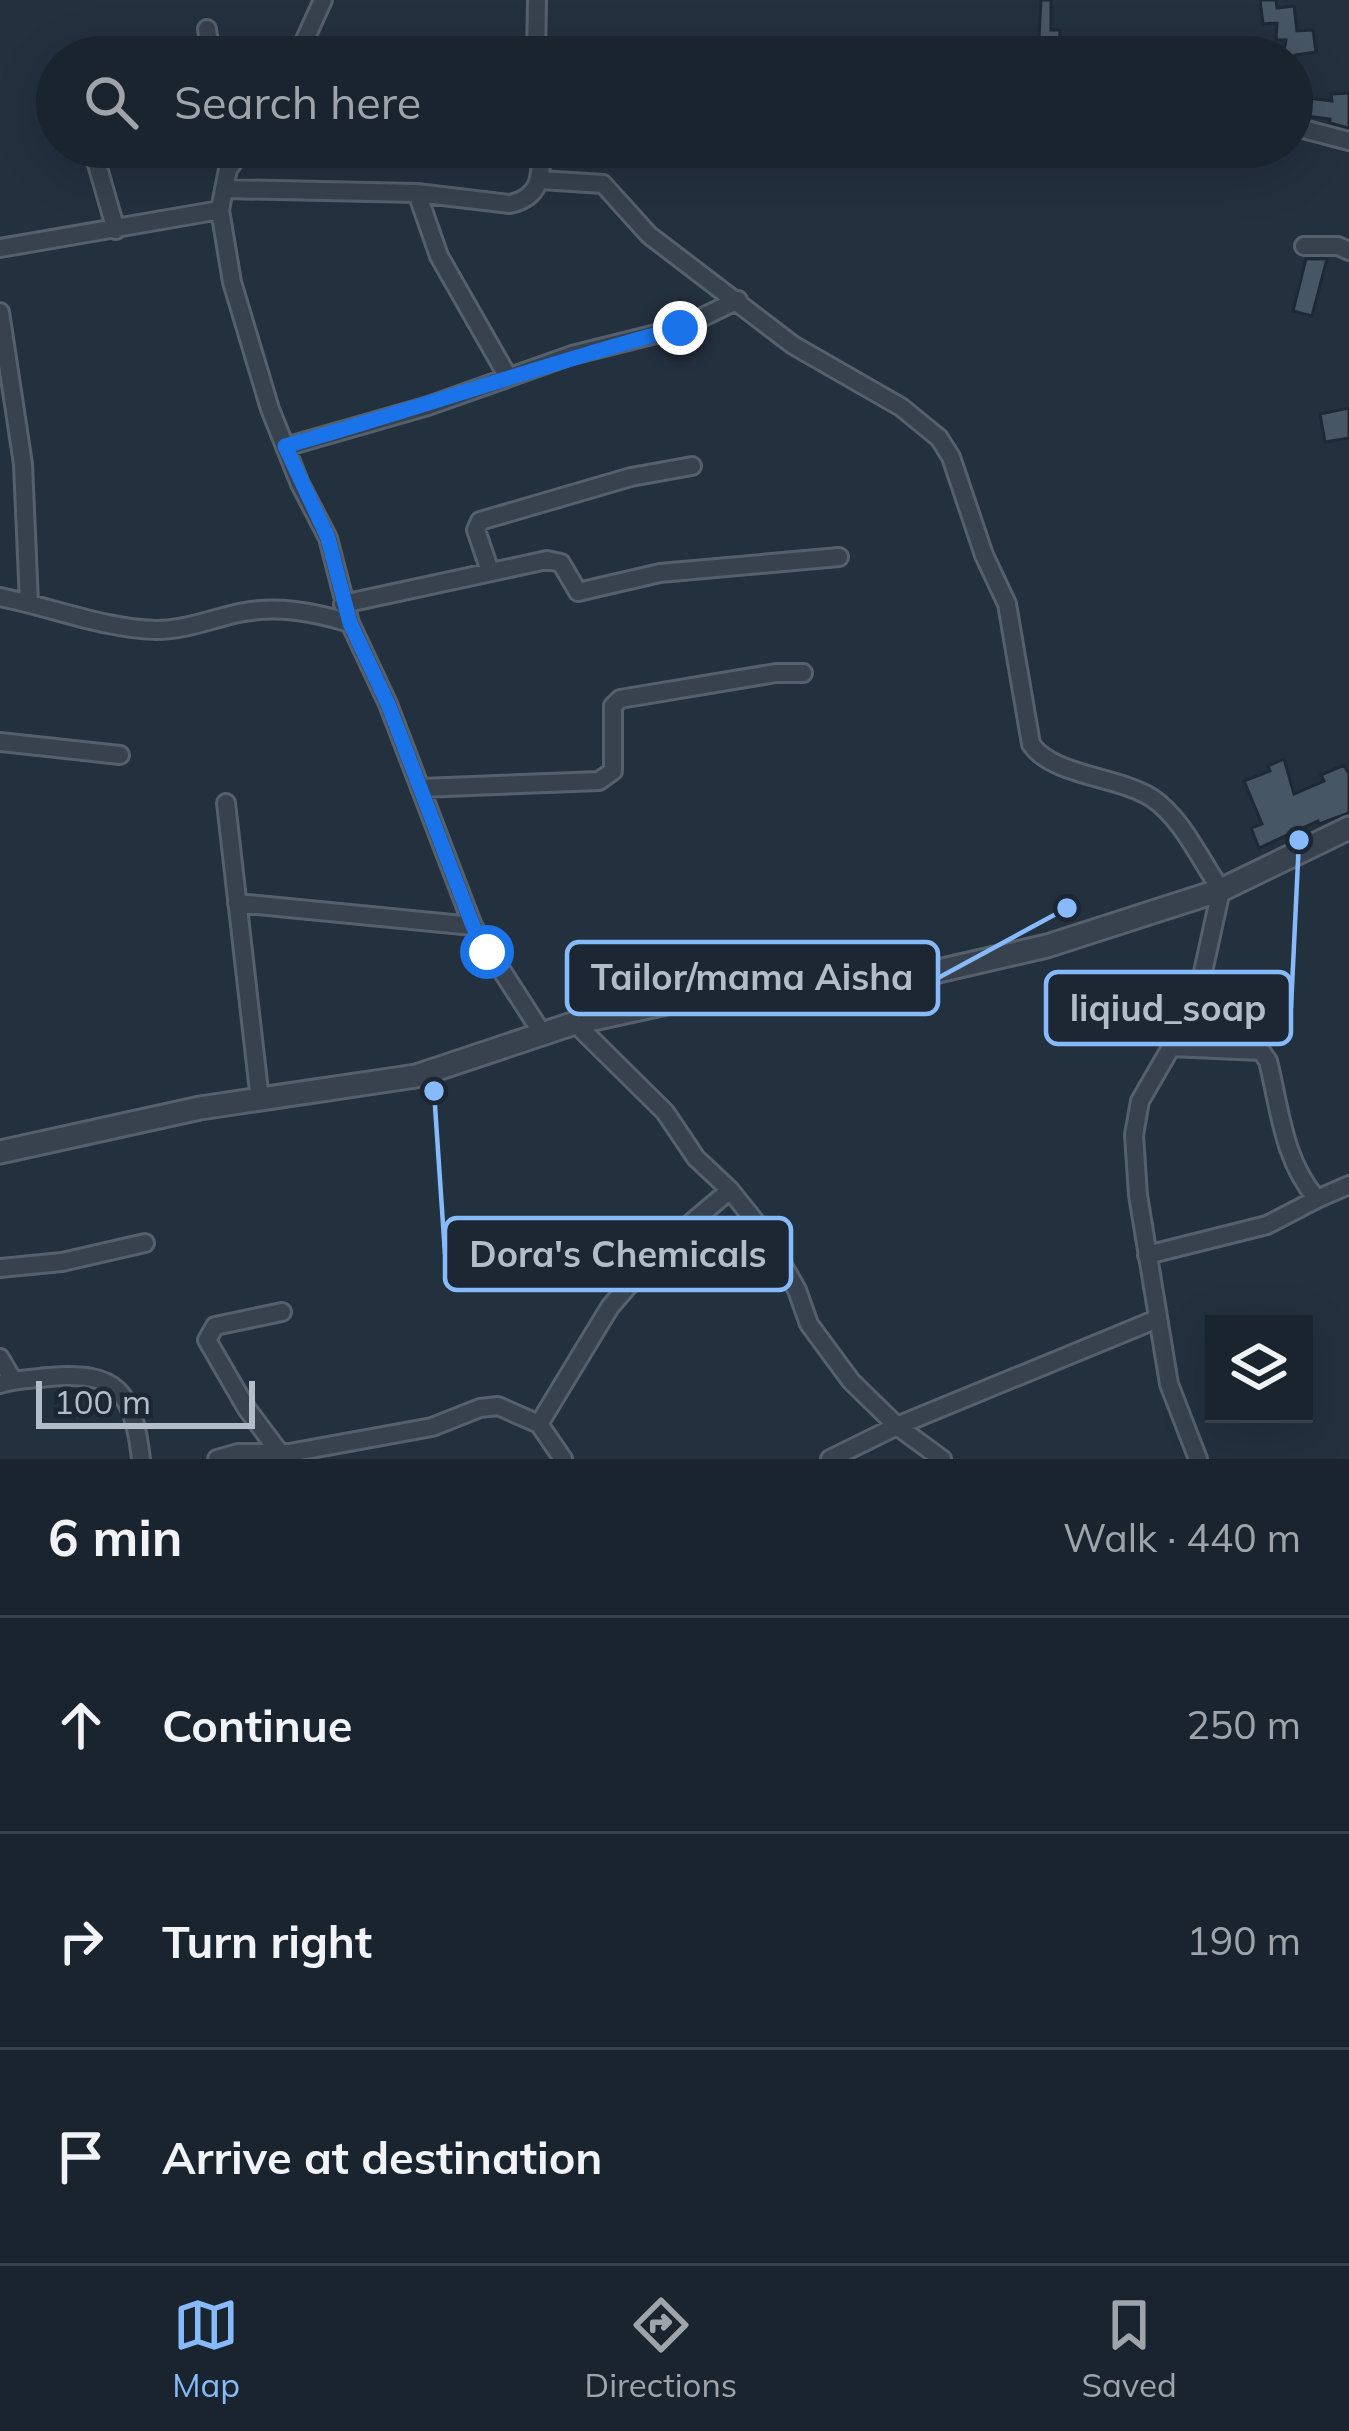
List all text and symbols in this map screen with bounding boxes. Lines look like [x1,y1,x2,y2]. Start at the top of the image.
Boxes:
search box [36,36,1313,168]
icon: search [78,69,144,135]
text: Search here [174,74,421,130]
route end [653,301,707,355]
route start [460,925,514,979]
callout: Tailor/mama Aisha [567,942,938,1014]
text: Tailor/mama Aisha [591,954,913,999]
callout: liqiud_soap [1046,972,1291,1044]
text: liqiud_soap [1070,985,1266,1030]
callout: Dora's Chemicals [445,1218,791,1290]
text: Dora's Chemicals [469,1231,767,1276]
map controls [1205,1315,1313,1423]
button: layers [1205,1315,1313,1423]
scale bar [36,1375,255,1428]
text: 100 m [54,1381,151,1422]
text: 6 min [48,1505,183,1569]
text: Walk · 440 m [1063,1513,1301,1562]
icon: ahead [48,1692,114,1758]
text: Continue [162,1697,352,1753]
text: 250 m [1186,1700,1301,1749]
icon: right [48,1908,114,1974]
text: Turn right [162,1913,372,1969]
text: 190 m [1186,1916,1301,1965]
icon: arrive [48,2124,114,2190]
text: Arrive at destination [162,2129,602,2185]
tab: Map [172,2292,240,2405]
tab: Directions [585,2292,737,2405]
tab: Saved [1082,2292,1177,2405]

